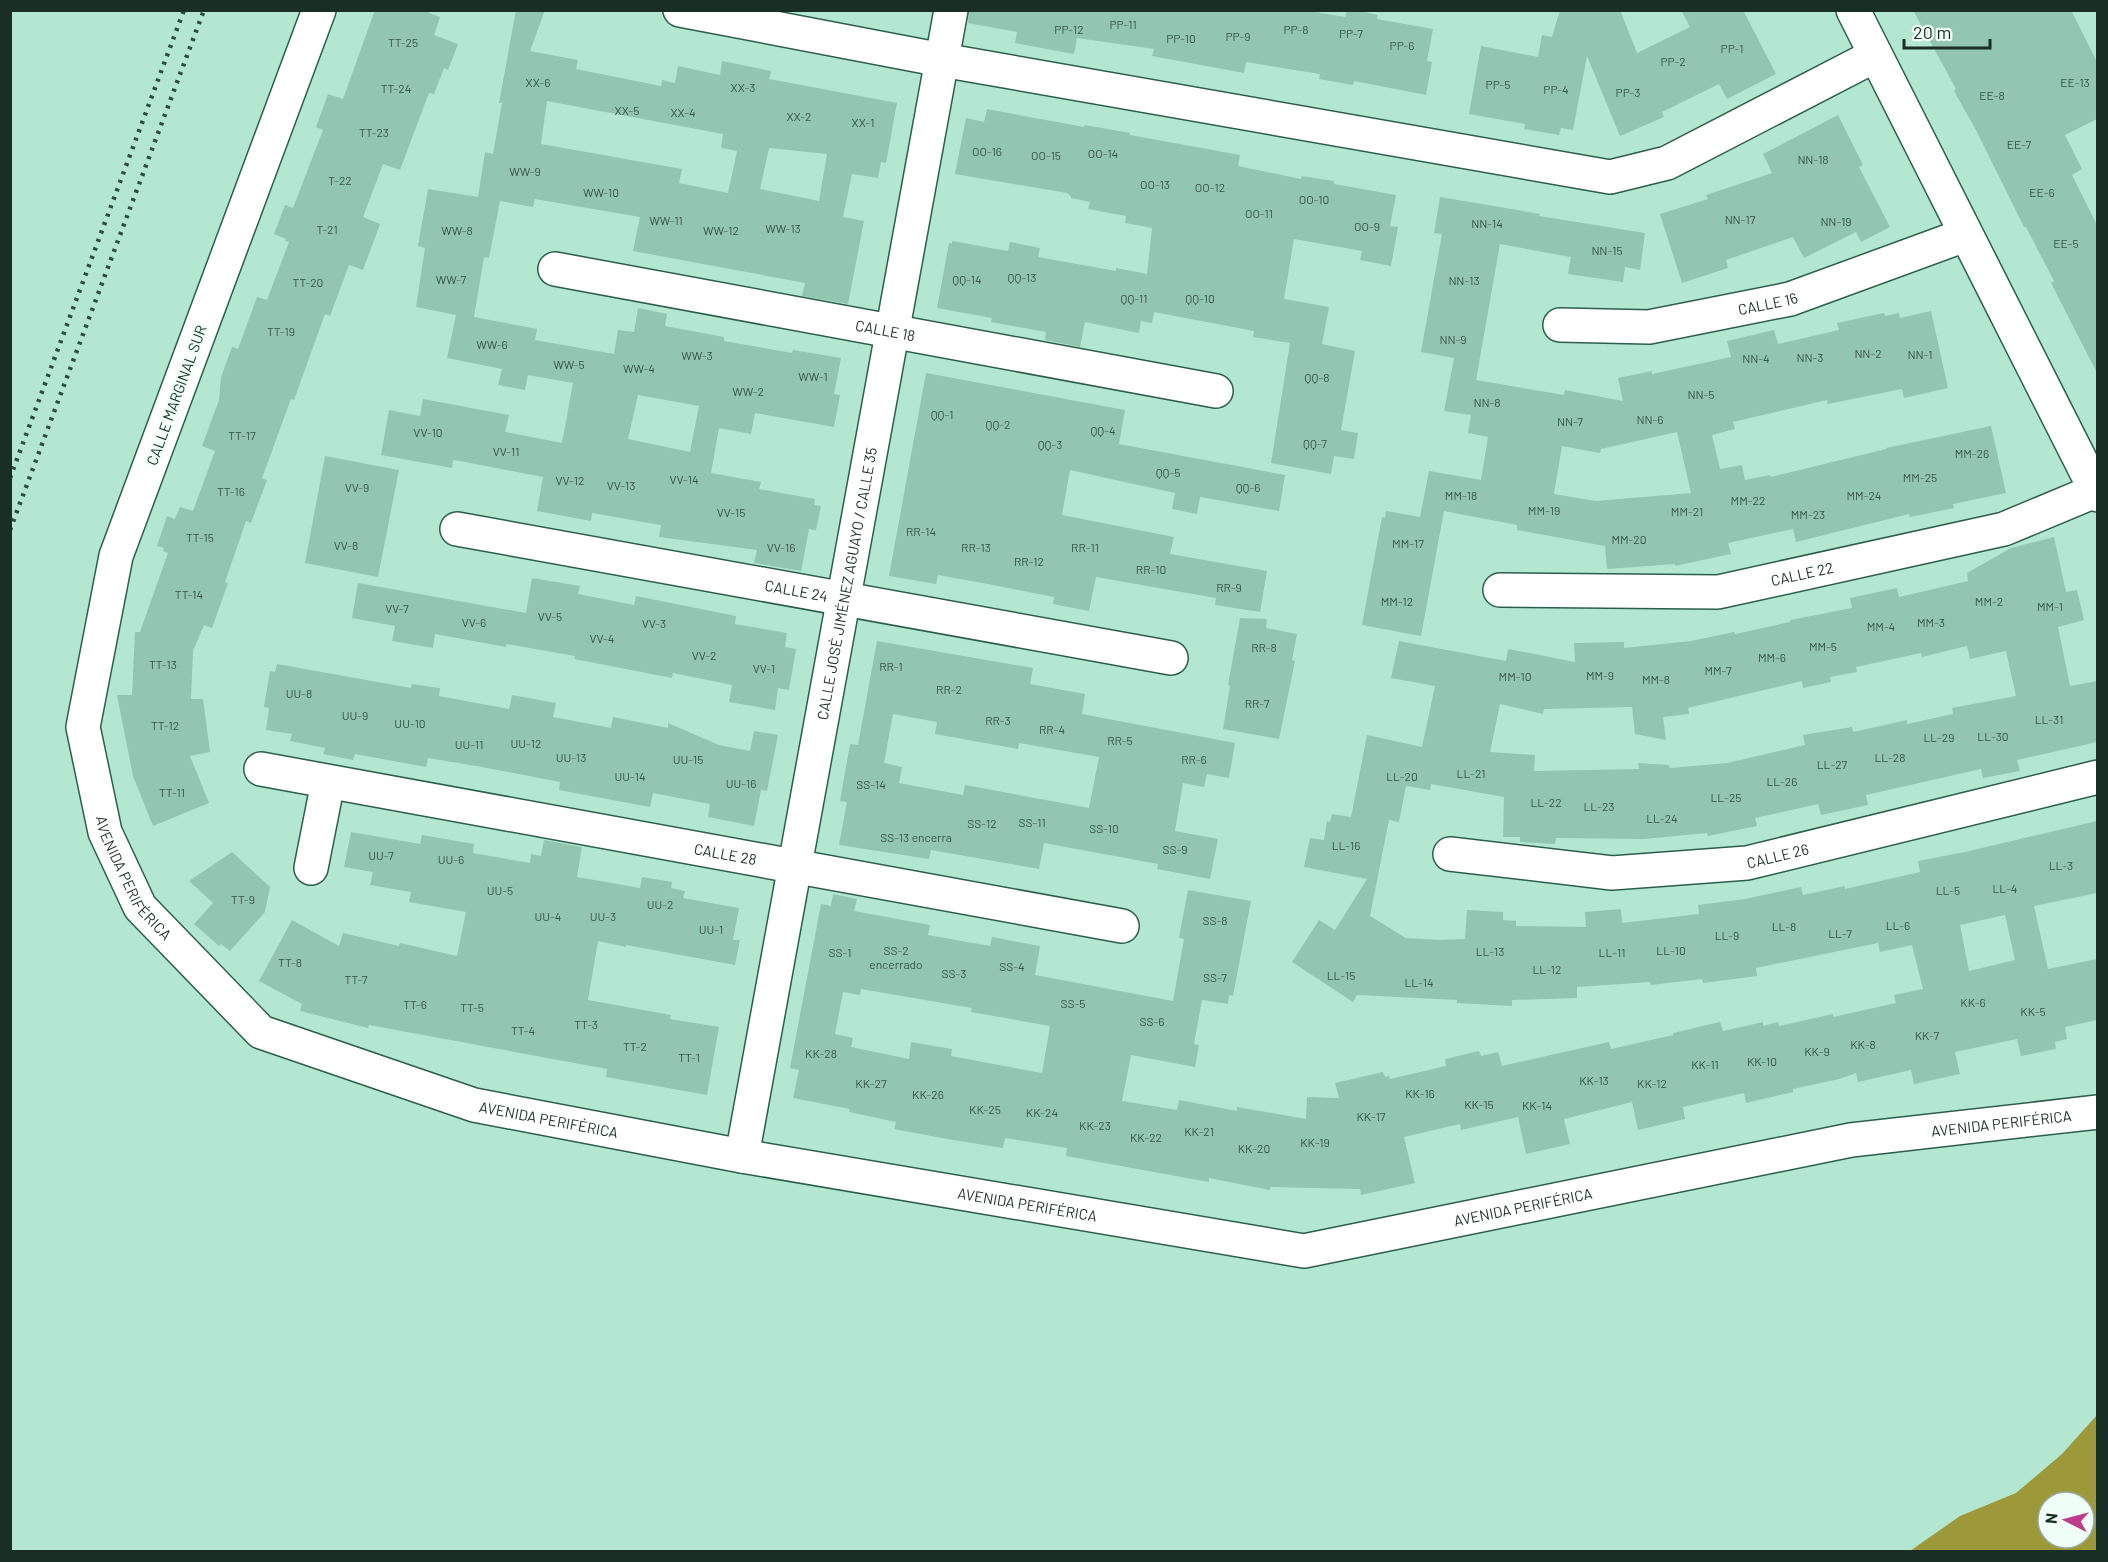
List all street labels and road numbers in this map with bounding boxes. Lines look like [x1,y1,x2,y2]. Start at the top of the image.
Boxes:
street label: CALLE 16 [1736,288,1800,318]
street label: CALLE 18 [854,316,917,344]
street label: CALLE MARGINAL SUR [142,322,210,468]
street label: CALLE JOSÉ JIMÉNEZ AGUAYO / CALLE 35 [813,446,880,721]
street label: CALLE 22 [1769,558,1835,589]
street label: CALLE 24 [764,576,829,605]
street label: AVENIDA PERIFÉRICA [93,814,176,943]
street label: CALLE 28 [693,839,758,868]
street label: CALLE 26 [1745,839,1810,872]
street label: AVENIDA PERIFÉRICA [478,1097,620,1141]
street label: AVENIDA PERIFÉRICA [1930,1106,2072,1140]
street label: AVENIDA PERIFÉRICA [956,1184,1098,1225]
street label: AVENIDA PERIFÉRICA [1452,1184,1594,1229]

